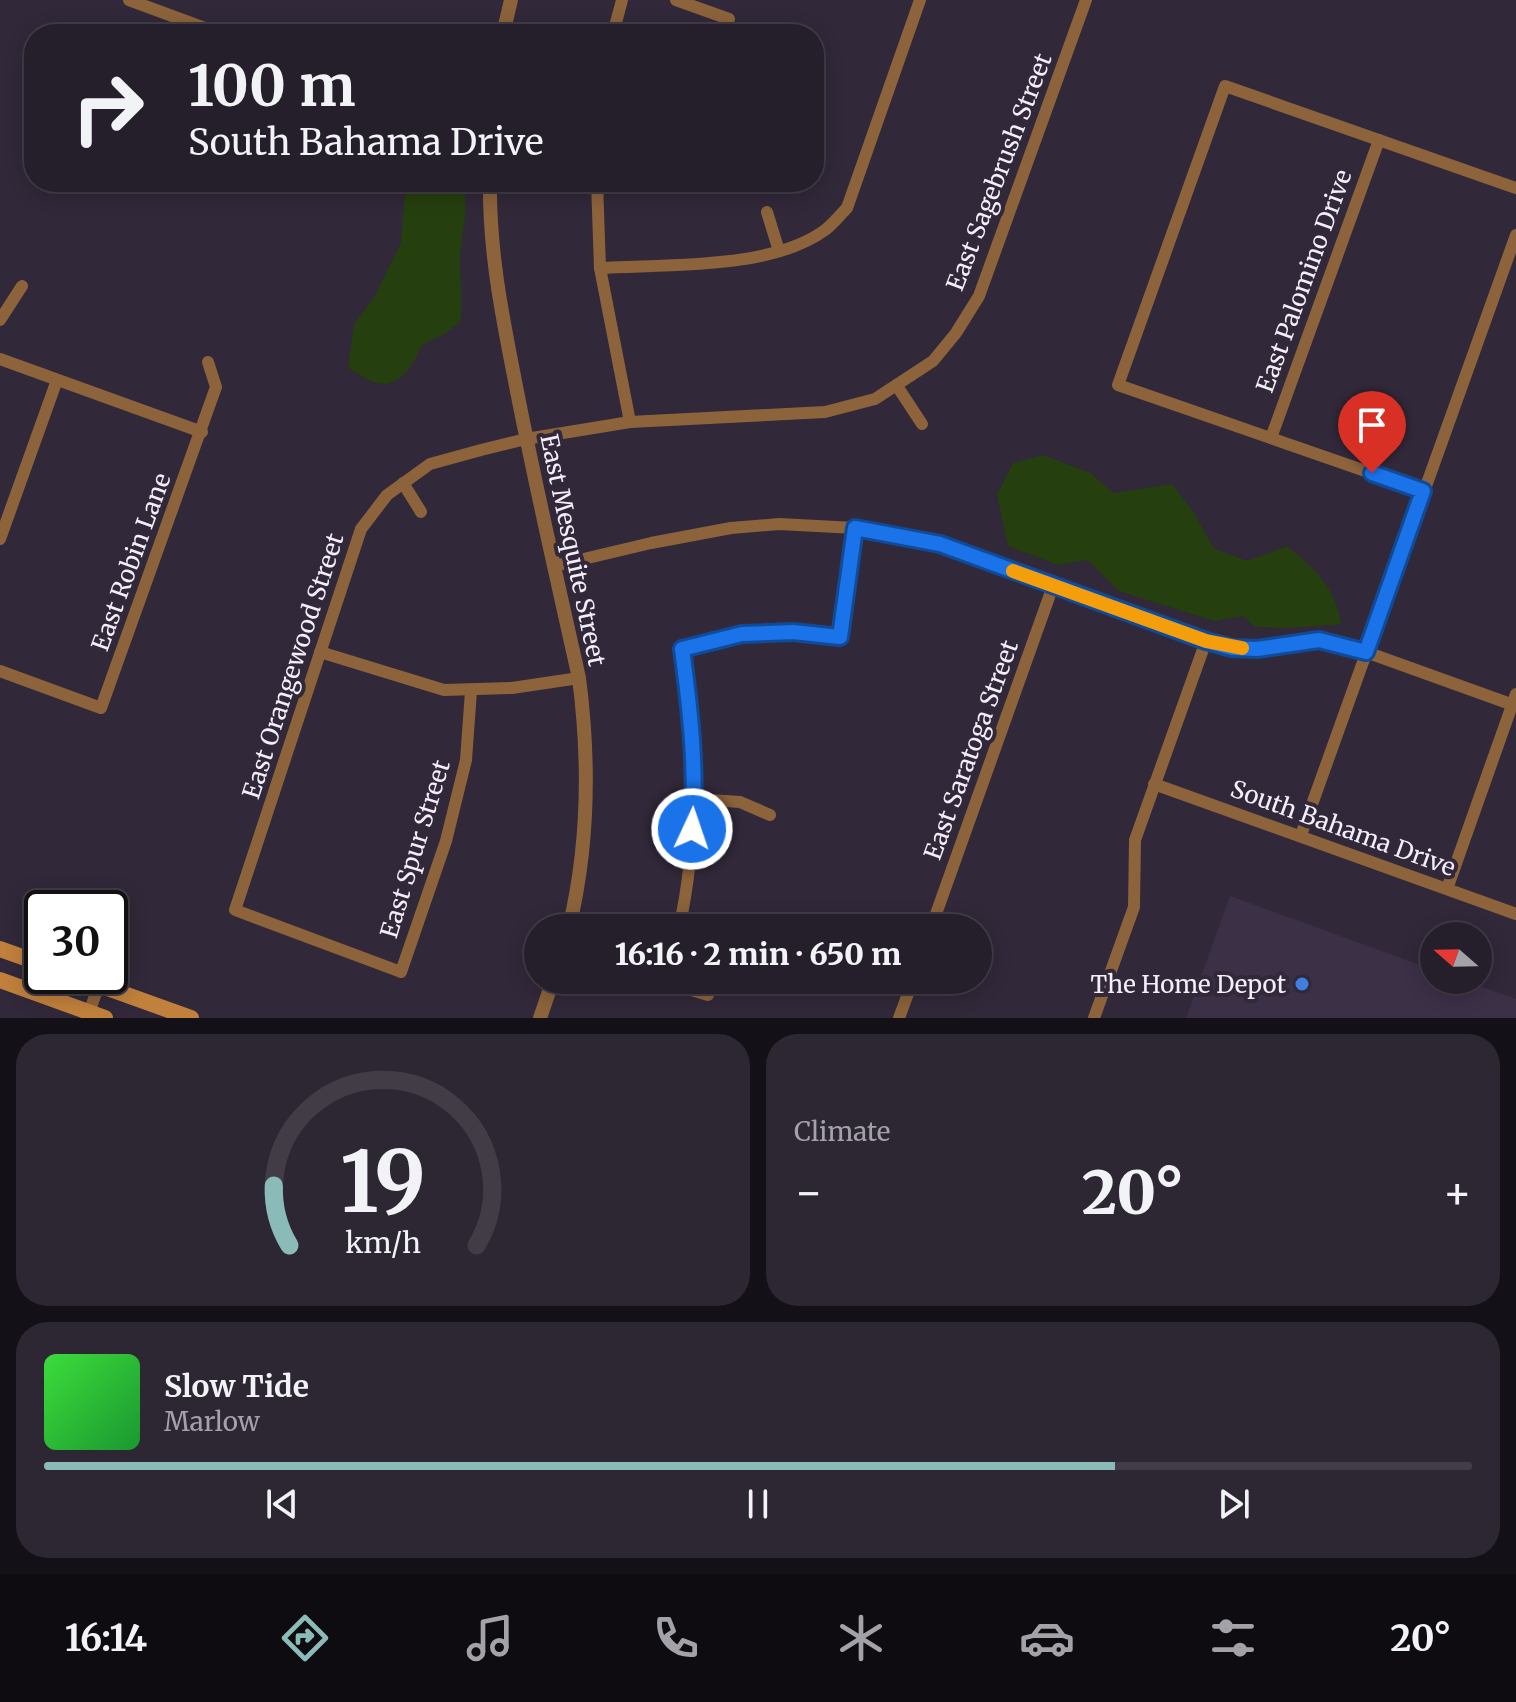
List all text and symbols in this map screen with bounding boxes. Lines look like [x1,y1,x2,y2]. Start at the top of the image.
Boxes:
street label: East Sagebrush Street [939,48,1059,295]
text: 100 m [188,51,356,121]
icon: right [56,56,160,160]
text: South Bahama Drive [188,120,544,165]
street label: East Palomino Drive [1249,165,1359,397]
pin [1338,391,1406,473]
icon: arrive [1350,403,1394,447]
street label: East Mesquite Street [533,431,613,669]
street label: East Robin Lane [84,469,178,655]
street label: East Orangewood Street [235,529,351,803]
street label: East Saratoga Street [917,635,1025,864]
street label: East Spur Street [373,756,457,942]
street label: South Bahama Drive [1226,773,1460,883]
position arrow [650,787,734,871]
speed limit sign: 30 [24,890,128,994]
north arrow [1420,922,1492,994]
map controls [1420,922,1492,994]
text: 16:16 · 2 min · 650 m [615,935,901,973]
place label: The Home Depot [1091,969,1287,1000]
marker: The Home Depot [1293,975,1311,993]
text: Climate [794,1115,890,1148]
text: 19 [340,1130,426,1235]
text: 20° [1082,1155,1184,1230]
text: − [794,1165,823,1220]
text: + [1443,1165,1472,1220]
text: km/h [345,1225,421,1261]
text: Slow Tide [164,1367,309,1405]
text: Marlow [164,1405,260,1438]
icon: previous [260,1482,304,1526]
icon: pause [736,1482,780,1526]
icon: next [1212,1482,1256,1526]
icon: directions [277,1610,333,1666]
icon: music [462,1610,518,1666]
icon: phone [648,1610,704,1666]
icon: climate [833,1610,889,1666]
icon: car [1019,1610,1075,1666]
icon: filters [1205,1610,1261,1666]
text: 16:14 [65,1616,147,1661]
text: 20° [1390,1616,1451,1661]

